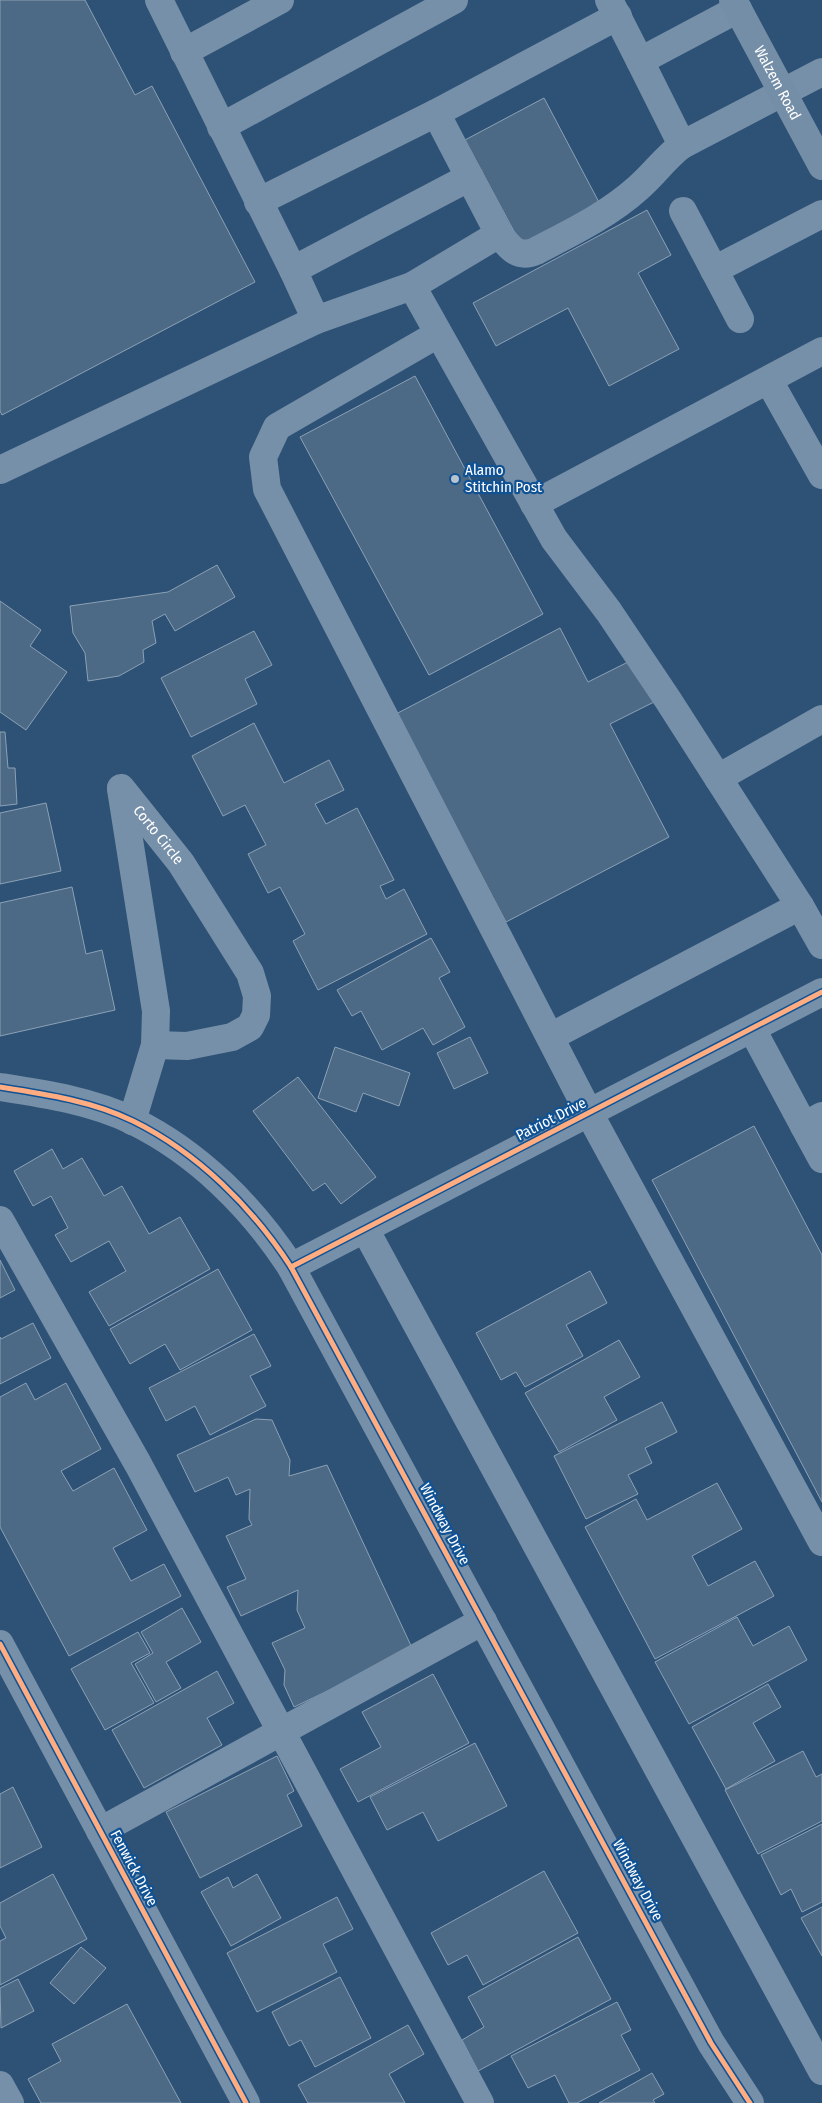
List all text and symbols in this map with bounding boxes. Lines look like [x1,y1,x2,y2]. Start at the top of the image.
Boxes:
street label: Walzem Road [750,43,805,123]
place label: Alamo Stitchin Post [465,461,542,496]
marker: Alamo Stitchin Post [449,473,461,485]
street label: Corto Circle [129,802,188,868]
street label: Patriot Drive [513,1094,589,1144]
street label: Windway Drive [416,1480,474,1568]
street label: Fenwick Drive [106,1827,162,1909]
street label: Windway Drive [609,1836,667,1924]

